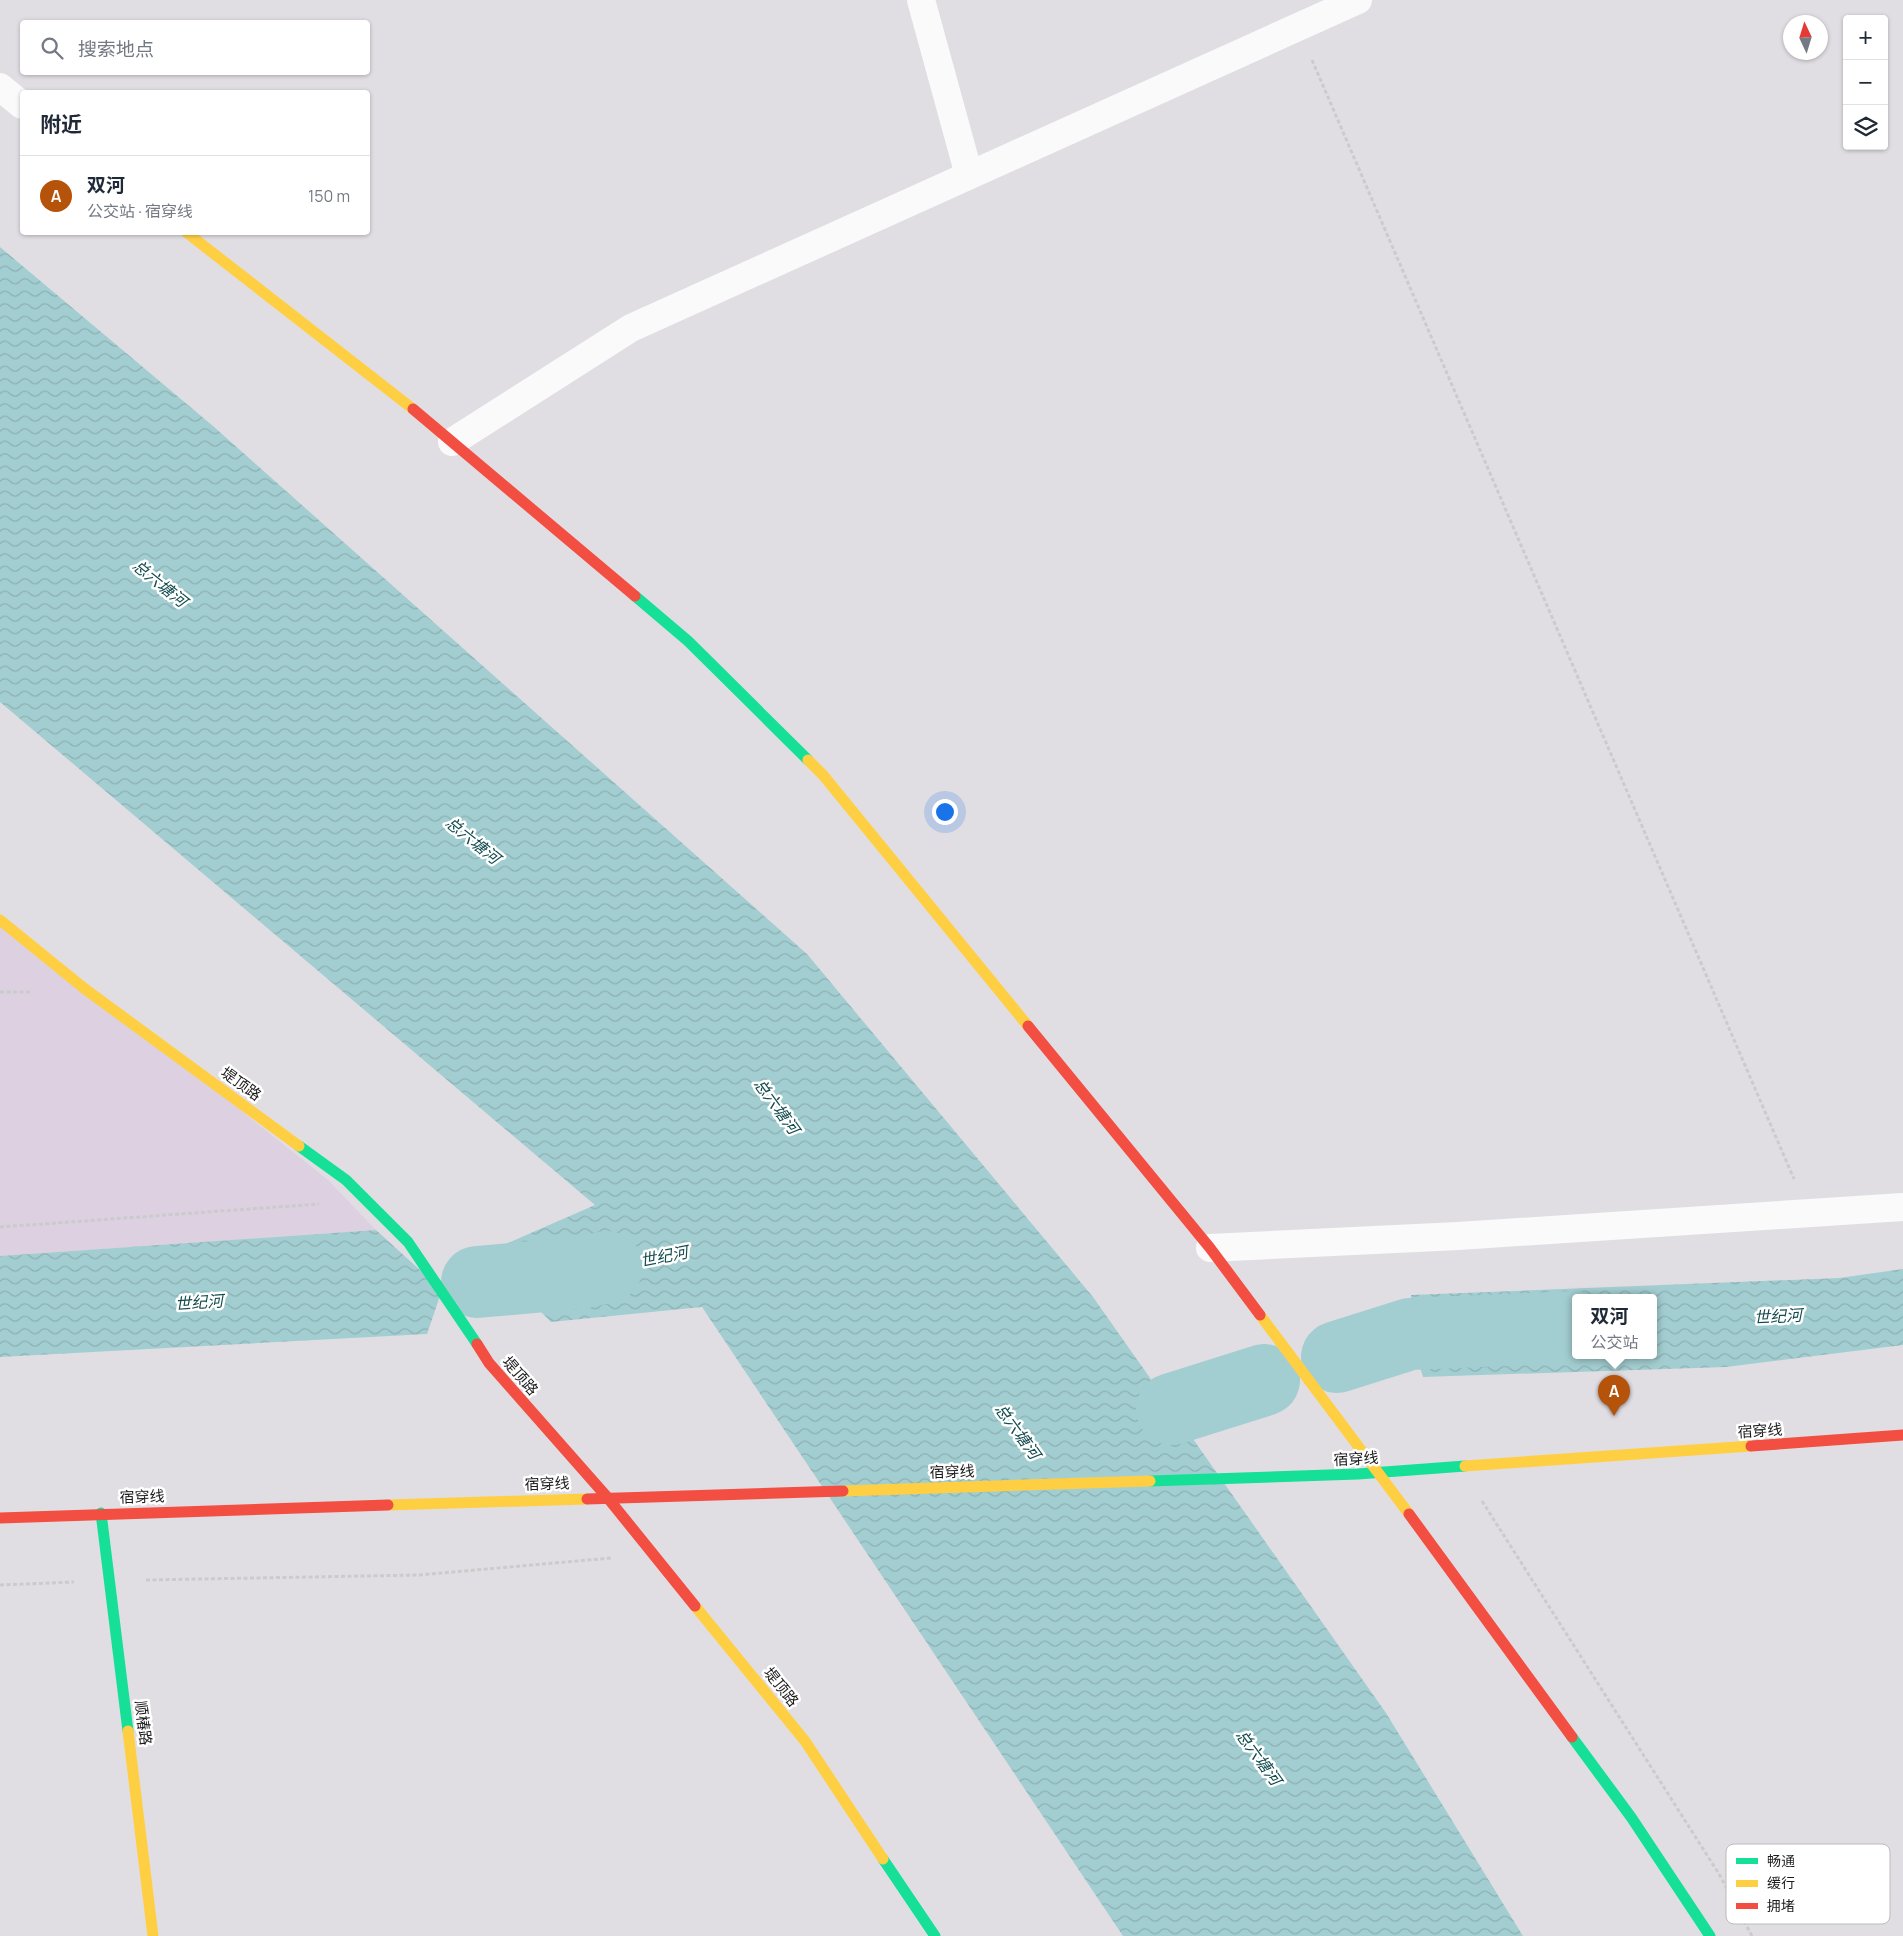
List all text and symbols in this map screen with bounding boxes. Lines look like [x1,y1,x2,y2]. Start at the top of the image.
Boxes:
north arrow [1783,15,1828,60]
map controls [1843,15,1888,150]
button: + [1843,15,1888,60]
search box [20,20,370,75]
icon: search [38,34,66,62]
text: 搜索地点 [78,36,154,62]
button: − [1843,60,1888,105]
button: layers [1843,105,1888,150]
text: 附近 [40,110,82,138]
text: 双河 [87,172,125,198]
text: A [51,185,61,207]
text: 150 m [308,185,350,207]
text: 公交站 · 宿穿线 [87,200,193,222]
water label: 总六塘河 [128,554,194,614]
your location [932,799,958,825]
water label: 总六塘河 [441,811,507,871]
street label: 堤顶路 [217,1062,266,1105]
water label: 总六塘河 [749,1074,806,1141]
water label: 世纪河 [638,1240,693,1271]
water label: 世纪河 [174,1289,227,1315]
popup [1572,1294,1657,1359]
text: 双河 [1590,1303,1629,1329]
water label: 世纪河 [1753,1304,1806,1328]
text: 公交站 [1590,1331,1639,1353]
street label: 堤顶路 [498,1352,543,1400]
pin: A [1598,1375,1630,1416]
water label: 总六塘河 [990,1399,1047,1466]
street label: 宿穿线 [1737,1418,1783,1443]
street label: 宿穿线 [1333,1447,1379,1470]
street label: 宿穿线 [929,1460,975,1483]
street label: 宿穿线 [524,1472,570,1495]
street label: 宿穿线 [119,1485,165,1508]
street label: 堤顶路 [759,1663,804,1711]
street label: 顺椿路 [130,1699,157,1747]
water label: 总六塘河 [1231,1725,1288,1792]
legend [1726,1844,1890,1924]
text: 畅通 [1767,1851,1795,1870]
text: 缓行 [1767,1873,1795,1892]
text: 拥堵 [1767,1896,1795,1915]

